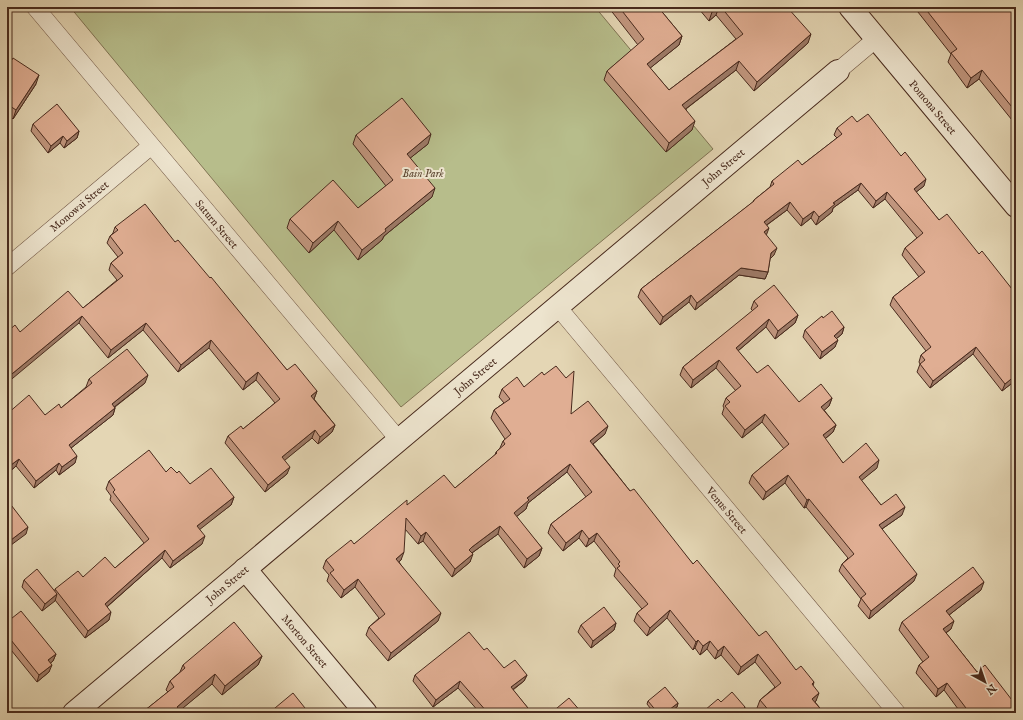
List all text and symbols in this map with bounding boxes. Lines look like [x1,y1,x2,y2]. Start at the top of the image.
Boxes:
street label: Pomona Street [905,78,959,138]
street label: John Street [698,146,748,191]
park label: Bain Park [402,167,444,181]
street label: Monowai Street [47,178,112,235]
street label: Saturn Street [192,197,241,252]
street label: John Street [450,355,500,400]
street label: Venus Street [702,484,750,537]
street label: John Street [202,563,252,608]
street label: Morton Street [278,612,331,671]
north arrow [965,662,1005,702]
text: N [982,680,1000,698]

